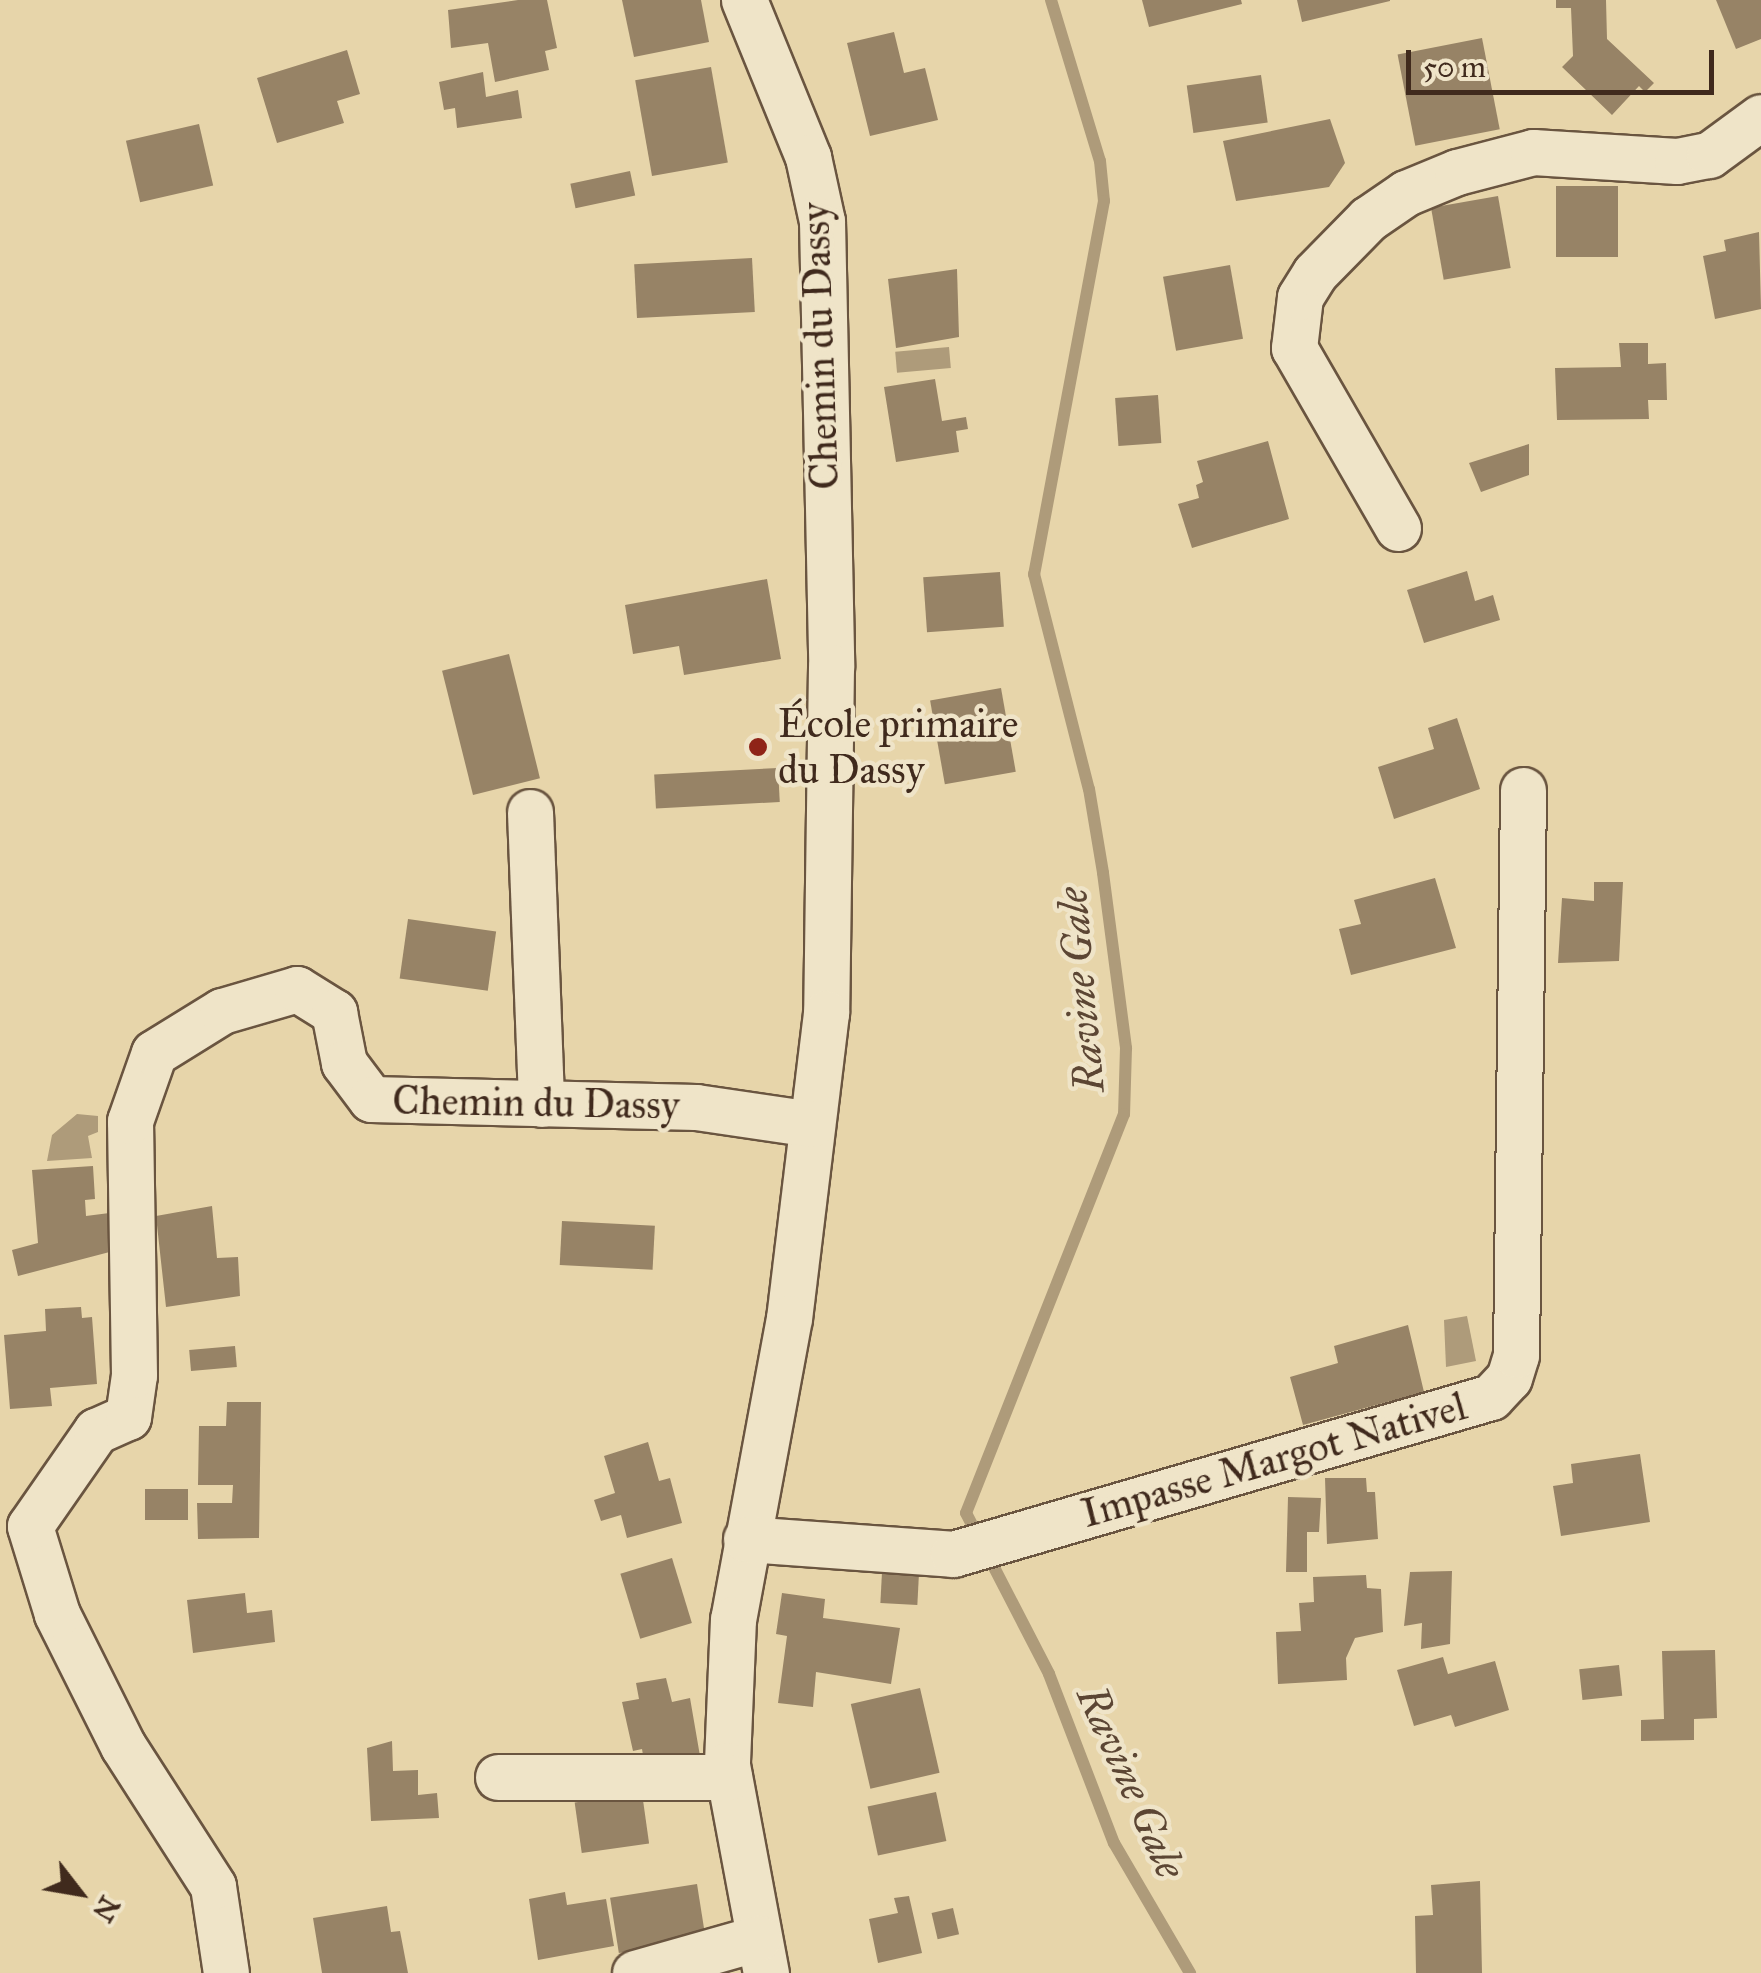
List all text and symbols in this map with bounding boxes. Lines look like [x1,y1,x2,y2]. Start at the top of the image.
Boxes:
scale bar [1411,30,1718,92]
text: 50 m [1423,49,1486,85]
street label: Chemin du Dassy [791,202,849,490]
place label: École primaire du Dassy [778,700,1019,794]
marker: École primaire du Dassy [747,736,769,758]
water label: Ravine Gale [1047,885,1115,1095]
street label: Chemin du Dassy [392,1076,680,1130]
street label: Impasse Margot Nativel [1076,1382,1472,1538]
water label: Ravine Gale [1066,1678,1196,1886]
north arrow [30,1843,130,1943]
text: N [85,1890,127,1928]

